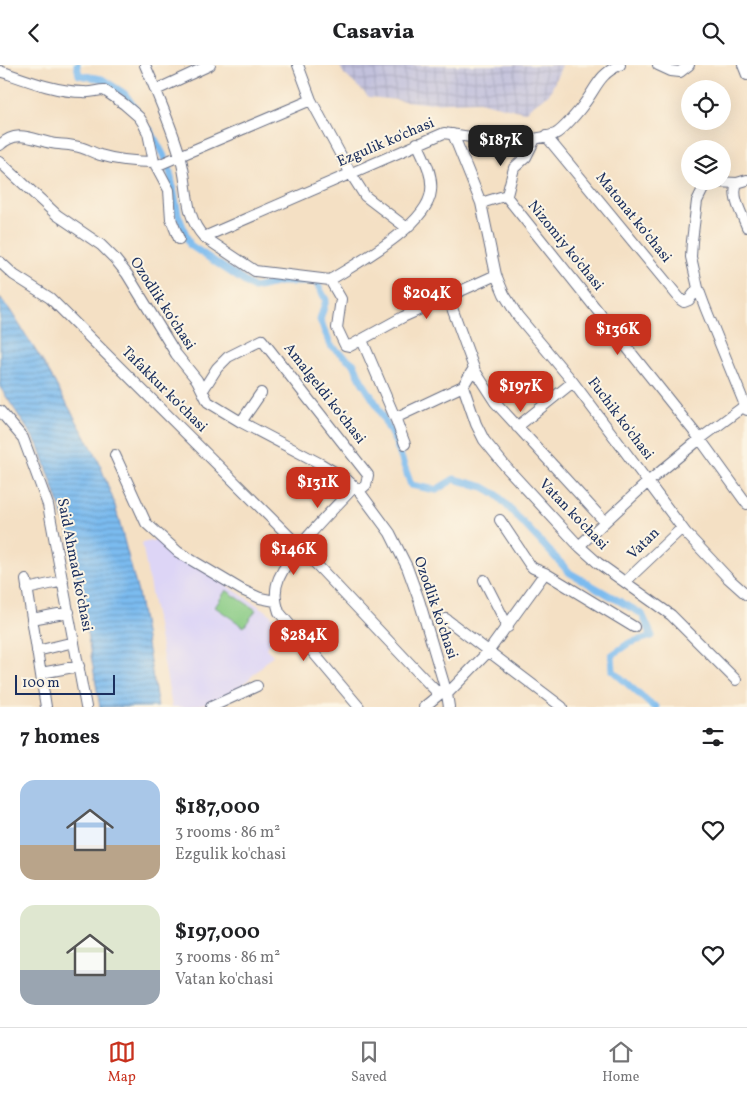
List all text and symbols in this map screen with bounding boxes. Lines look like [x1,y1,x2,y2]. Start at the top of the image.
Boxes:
text: Casavia [333,17,415,48]
icon: back [20,19,48,47]
icon: search [699,19,727,47]
map controls [681,80,731,190]
button: locate [681,80,731,130]
street label: Ezgulik ko'chasi [334,113,438,173]
pin: $187K [466,124,536,167]
text: $187K [479,130,523,152]
button: layers [681,140,731,190]
street label: Matonat ko‘chasi [590,168,676,268]
street label: Nizomiy ko'chasi [522,196,608,296]
street label: Ozodlik ko‘chasi [124,253,200,355]
pin: $204K [392,277,462,320]
text: $204K [403,283,451,305]
pin: $136K [583,313,653,356]
text: $136K [596,319,640,341]
street label: Amalgeldi ko‘chasi [278,339,370,449]
street label: Tafakkur ko‘chasi [116,342,212,438]
pin: $197K [486,371,556,413]
street label: Fuchik ko'chasi [582,373,658,465]
text: $197K [499,376,543,398]
pin: $131K [283,467,353,509]
text: $131K [297,472,339,494]
street label: Vatan ko'chasi [533,475,613,555]
street label: Said Ahmad ko‘chasi [51,497,97,633]
street label: Vatan [623,523,665,565]
pin: $146K [259,533,329,576]
text: $146K [271,539,317,561]
street label: Ozodlik ko‘chasi [408,554,462,662]
pin: $284K [269,619,339,662]
text: $284K [281,625,327,647]
scale bar [15,672,115,695]
text: 100 m [22,674,60,693]
text: 7 homes [20,723,100,752]
icon: filters [699,723,727,751]
text: $187,000 [175,793,260,822]
icon: home [60,800,120,860]
icon: heart [699,816,727,844]
text: 3 rooms · 86 m² [175,822,280,844]
text: Ezgulik ko'chasi [175,844,286,866]
text: $197,000 [175,918,260,947]
icon: home [60,925,120,985]
icon: heart [699,941,727,969]
text: 3 rooms · 86 m² [175,947,280,969]
text: Vatan ko'chasi [175,969,273,991]
tab: Map [108,1038,136,1087]
tab: Saved [351,1038,387,1087]
tab: Home [602,1038,639,1087]

